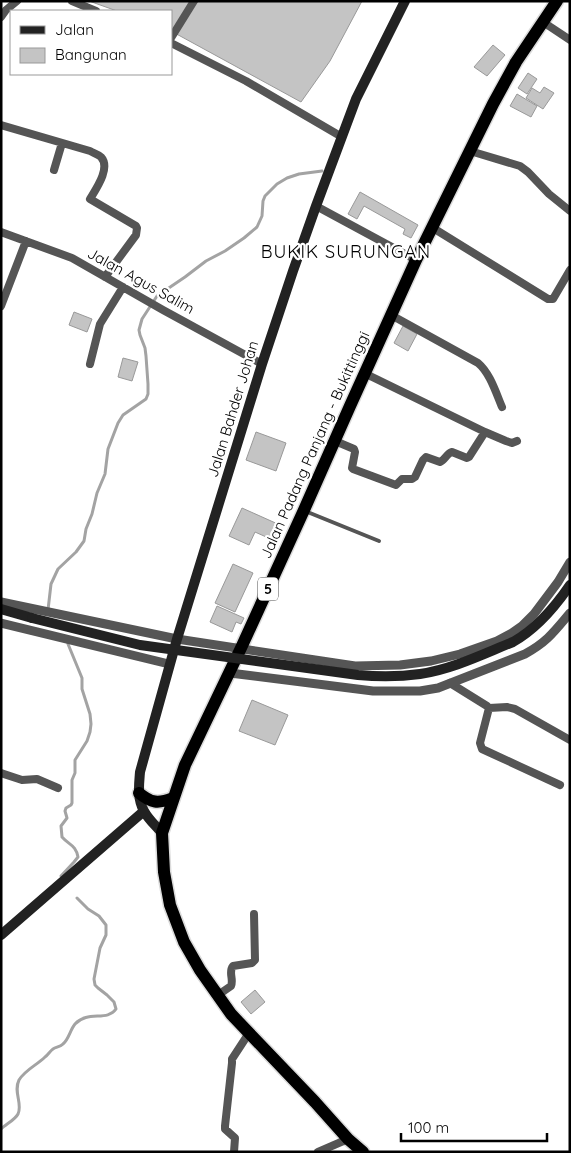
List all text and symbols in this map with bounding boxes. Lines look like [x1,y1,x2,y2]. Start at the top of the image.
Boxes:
legend [10,10,172,75]
text: Jalan [55,20,94,39]
text: Bangunan [55,45,127,64]
district label: BUKIK SURUNGAN [261,240,431,263]
street label: Jalan Agus Salim [84,243,198,318]
street label: Jalan Padang Panjang - Bukittinggi [256,328,373,561]
street label: Jalan Bahder Johan [203,338,262,479]
road number: 5 [258,578,278,600]
scale bar [401,1110,547,1142]
text: 100 m [408,1118,449,1137]

